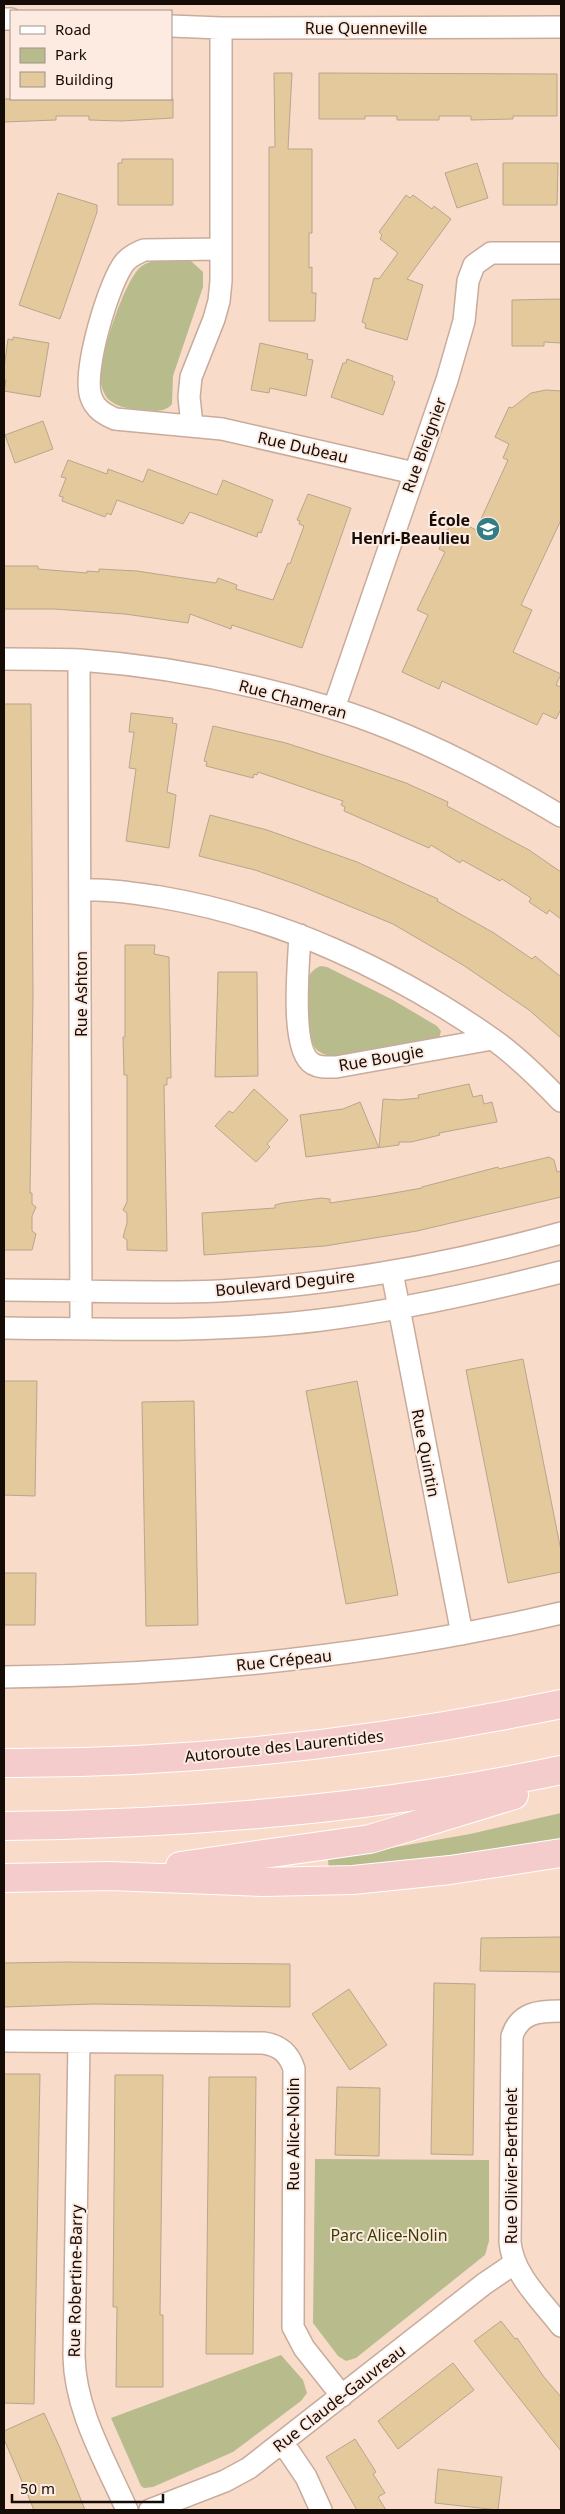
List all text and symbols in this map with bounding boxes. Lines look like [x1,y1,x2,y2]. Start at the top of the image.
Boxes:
legend [10,10,172,100]
street label: Rue Quenneville [305,17,427,39]
text: Road [55,19,91,39]
text: Park [55,44,87,64]
text: Building [55,69,113,89]
street label: Rue Bleignier [397,394,452,496]
street label: Rue Dubeau [256,426,350,468]
place label: École Henri-Beaulieu [351,509,470,549]
school or university icon: École Henri-Beaulieu [475,516,501,542]
street label: Rue Chameran [236,674,350,724]
street label: Rue Ashton [70,951,92,1037]
street label: Rue Bougie [337,1040,425,1076]
street label: Boulevard Deguire [214,1265,356,1301]
street label: Rue Quintin [407,1407,445,1499]
street label: Rue Crépeau [235,1644,333,1676]
street label: Autoroute des Laurentides [183,1725,385,1767]
street label: Rue Alice-Nolin [282,2077,304,2191]
street label: Rue Olivier-Berthelet [500,2088,522,2244]
street label: Rue Robertine-Barry [63,2204,87,2358]
park label: Parc Alice-Nolin [330,2224,448,2246]
street label: Rue Claude-Gauvreau [268,2339,410,2457]
scale bar [12,2472,164,2504]
text: 50 m [20,2478,55,2498]

